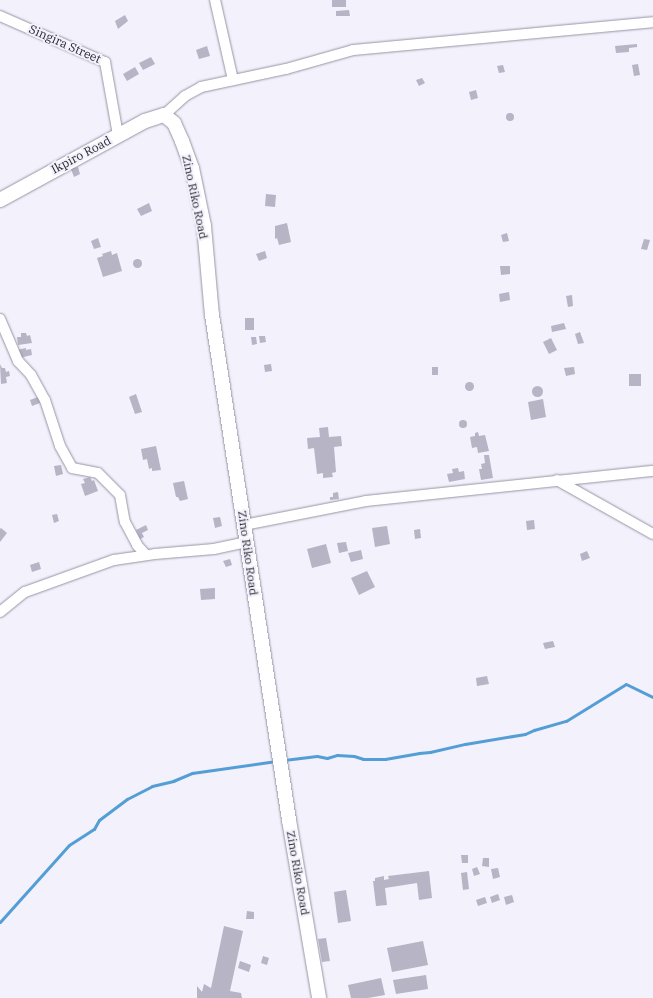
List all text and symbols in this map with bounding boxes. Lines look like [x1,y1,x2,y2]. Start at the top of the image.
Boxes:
street label: Singira Street [27,22,103,66]
street label: Ikpiro Road [49,133,113,177]
street label: Zino Riko Road [179,154,211,240]
street label: Zino Riko Road [235,510,261,596]
street label: Zino Riko Road [283,830,313,916]

